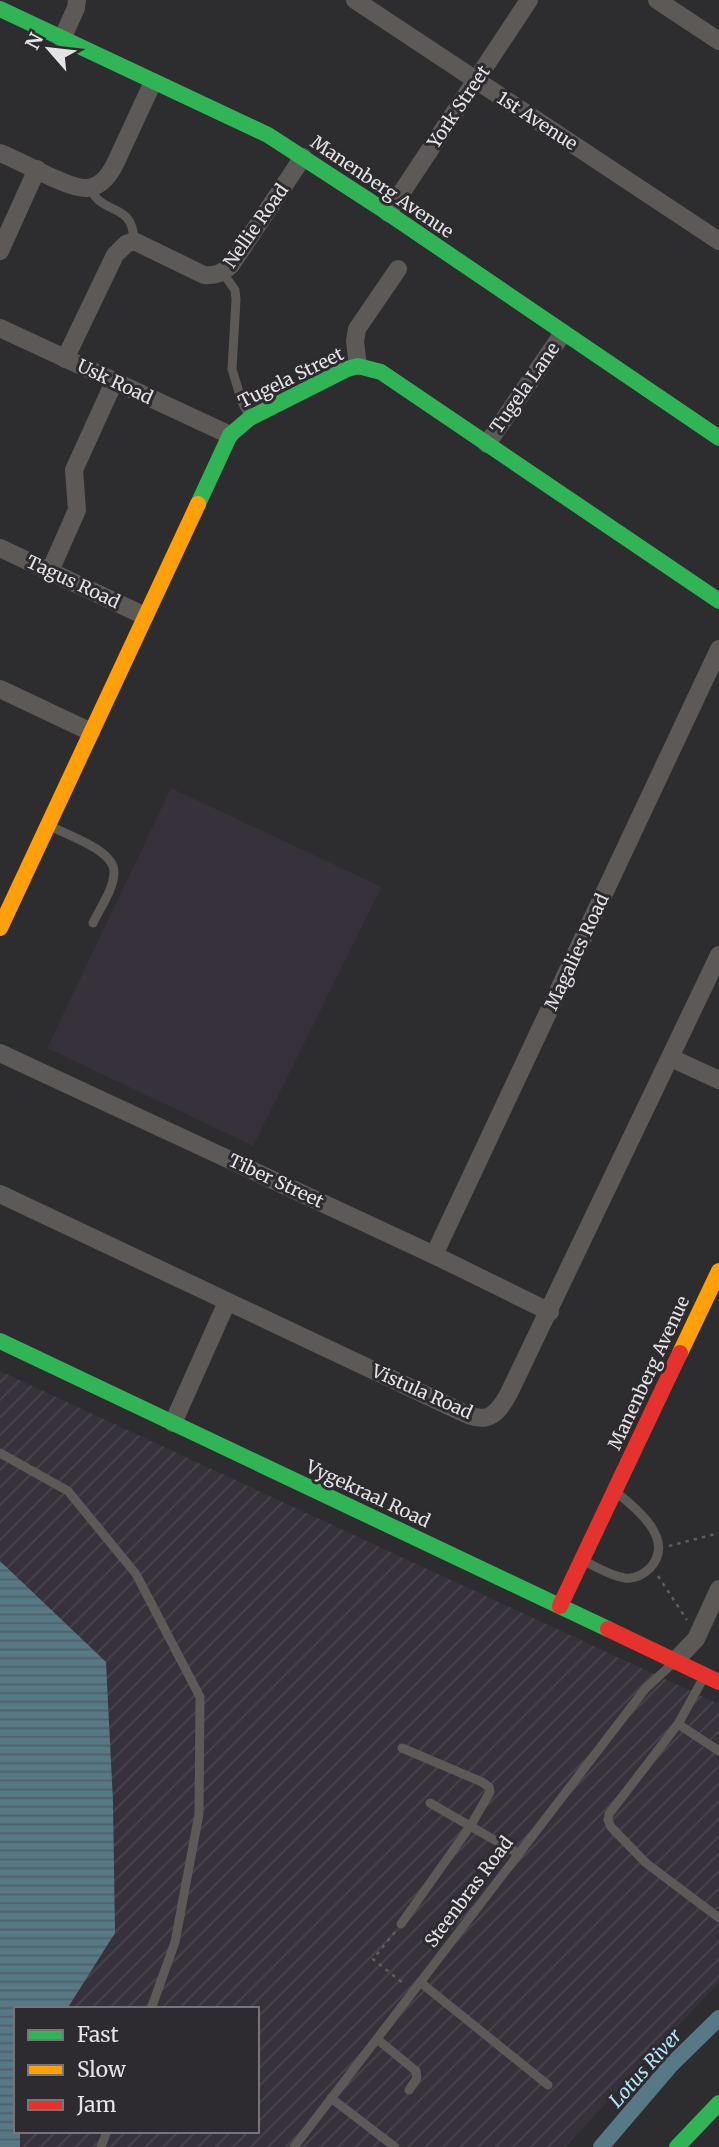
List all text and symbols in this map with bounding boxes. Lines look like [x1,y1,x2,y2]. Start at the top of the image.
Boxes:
north arrow [14,14,84,84]
text: N [20,29,48,53]
street label: York Street [422,61,495,153]
street label: 1st Avenue [493,86,582,155]
street label: Manenberg Avenue [307,130,458,243]
street label: Nellie Road [218,179,293,272]
street label: Tugela Lane [485,338,564,438]
street label: Tugela Street [234,342,347,413]
street label: Usk Road [74,354,157,409]
street label: Tagus Road [23,550,124,613]
street label: Magalies Road [540,890,614,1014]
street label: Tiber Street [225,1148,328,1213]
street label: Manenberg Avenue [603,1292,694,1453]
street label: Vistula Road [367,1359,476,1424]
street label: Vygekraal Road [302,1454,434,1532]
street label: Steenbras Road [419,1831,518,1952]
legend [14,2007,259,2133]
text: Fast [77,2021,119,2048]
water label: Lotus River [604,2024,687,2112]
text: Slow [77,2056,126,2083]
text: Jam [76,2091,116,2118]

